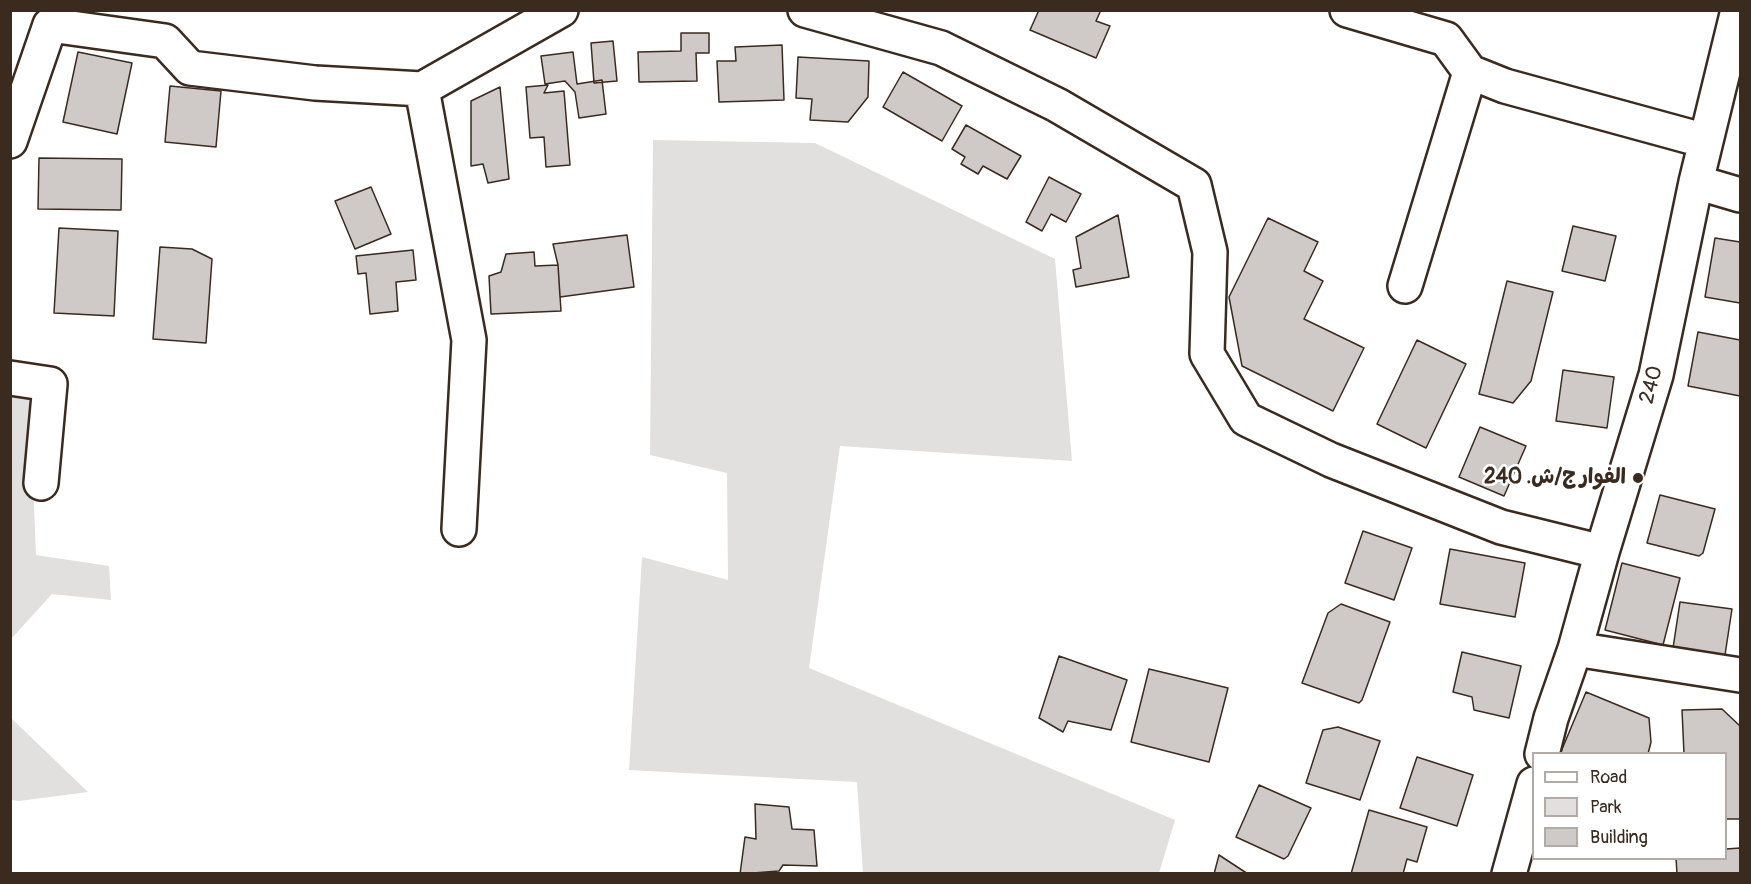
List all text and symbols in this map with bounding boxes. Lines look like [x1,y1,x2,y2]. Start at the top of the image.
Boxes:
street label: 240 [1635,363,1669,407]
place label: الفوار ج/ش. 240 [1484,465,1626,491]
marker: الفوار ج/ش. 240 [1631,471,1645,485]
legend [1532,752,1727,860]
text: Road [1590,766,1627,789]
text: Park [1590,796,1622,819]
text: Building [1590,826,1648,849]

